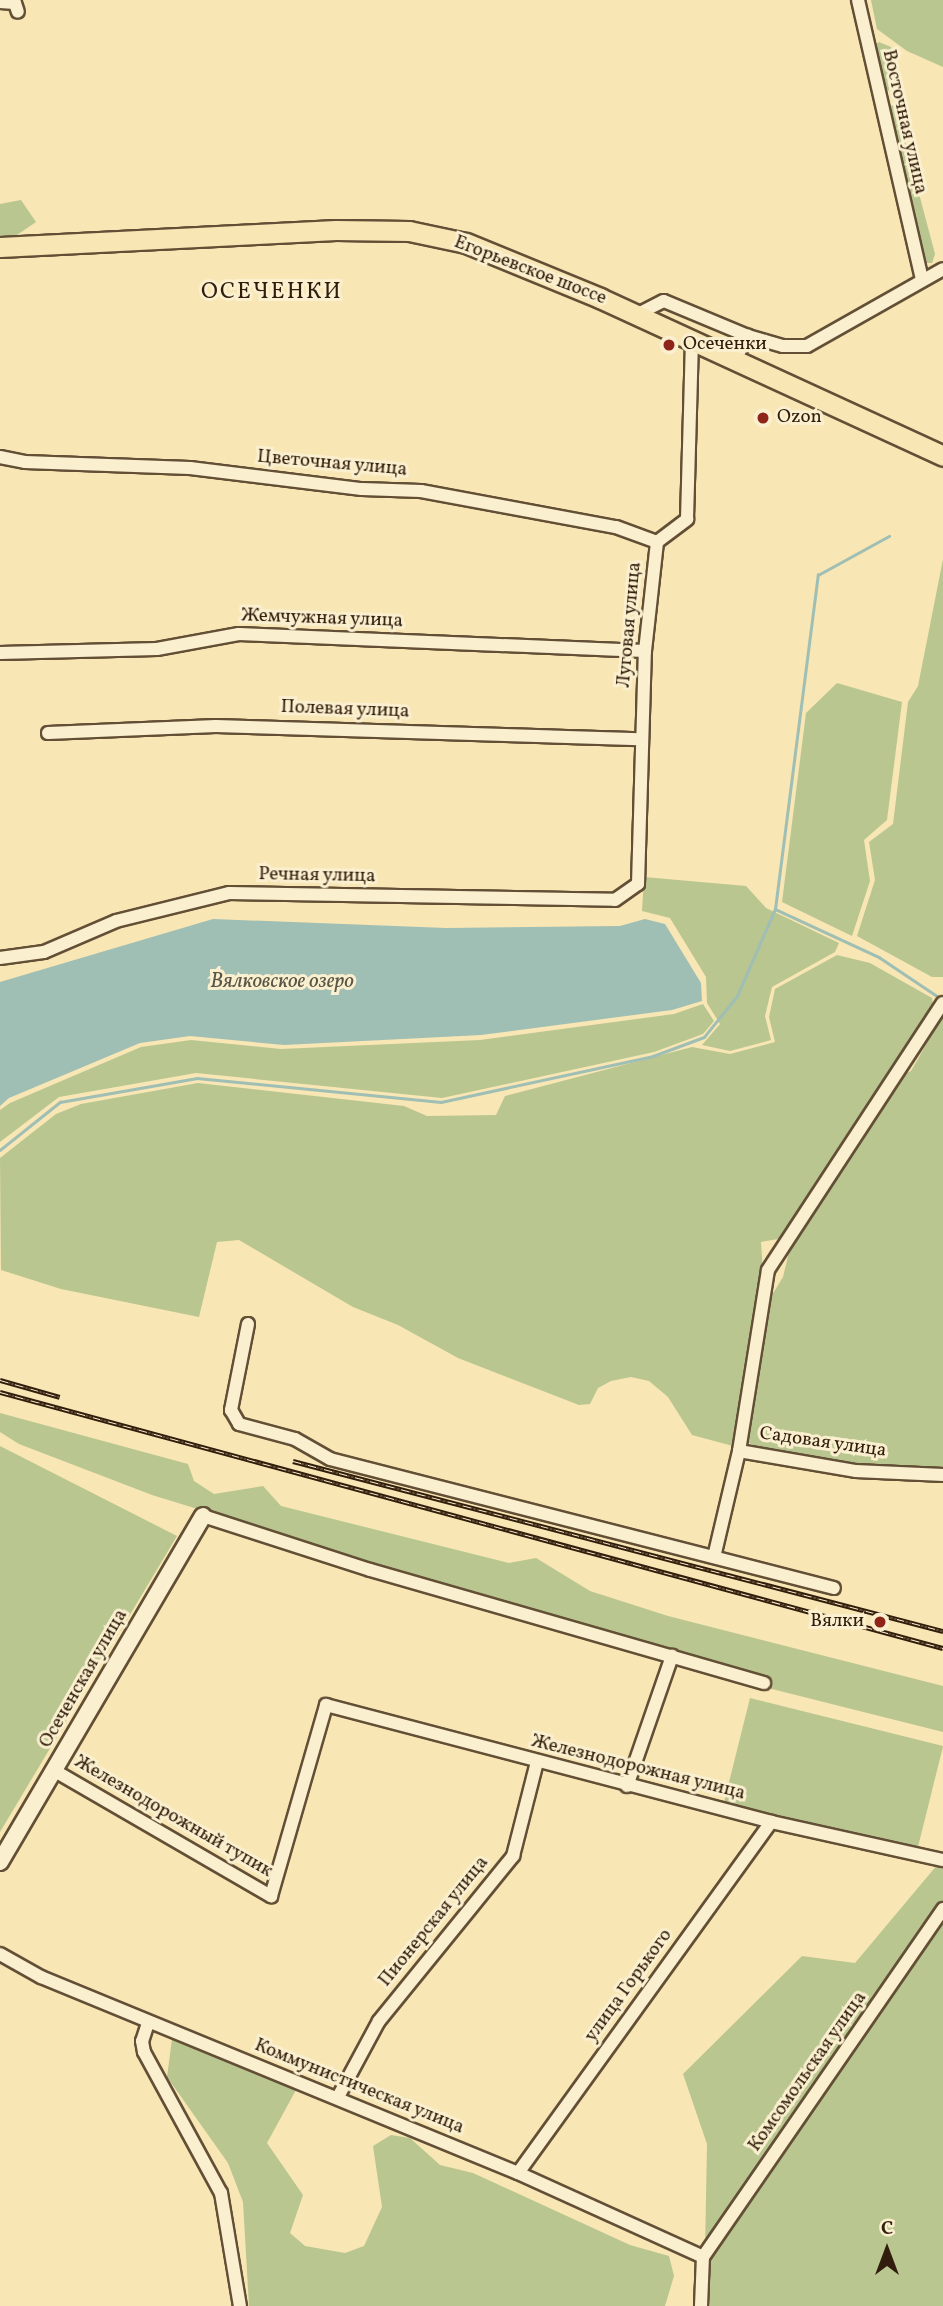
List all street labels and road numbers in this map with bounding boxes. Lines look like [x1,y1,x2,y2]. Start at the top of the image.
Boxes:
street label: Восточная улица [876,47,932,197]
street label: Егорьевское шоссе [451,231,609,311]
street label: Цветочная улица [256,446,408,482]
street label: Луговая улица [613,561,647,689]
street label: Жемчужная улица [240,605,404,633]
street label: Полевая улица [280,696,410,724]
street label: Речная улица [258,864,376,888]
street label: Садовая улица [758,1423,888,1463]
street label: Осеченская улица [35,1605,133,1753]
street label: Железнодорожная улица [528,1730,748,1806]
street label: Железнодорожный тупик [70,1751,276,1883]
street label: Пионерская улица [374,1852,494,1992]
street label: улица Горького [580,1925,678,2047]
street label: Комсомольская улица [744,1987,872,2157]
street label: Коммунистическая улица [251,2034,467,2140]

